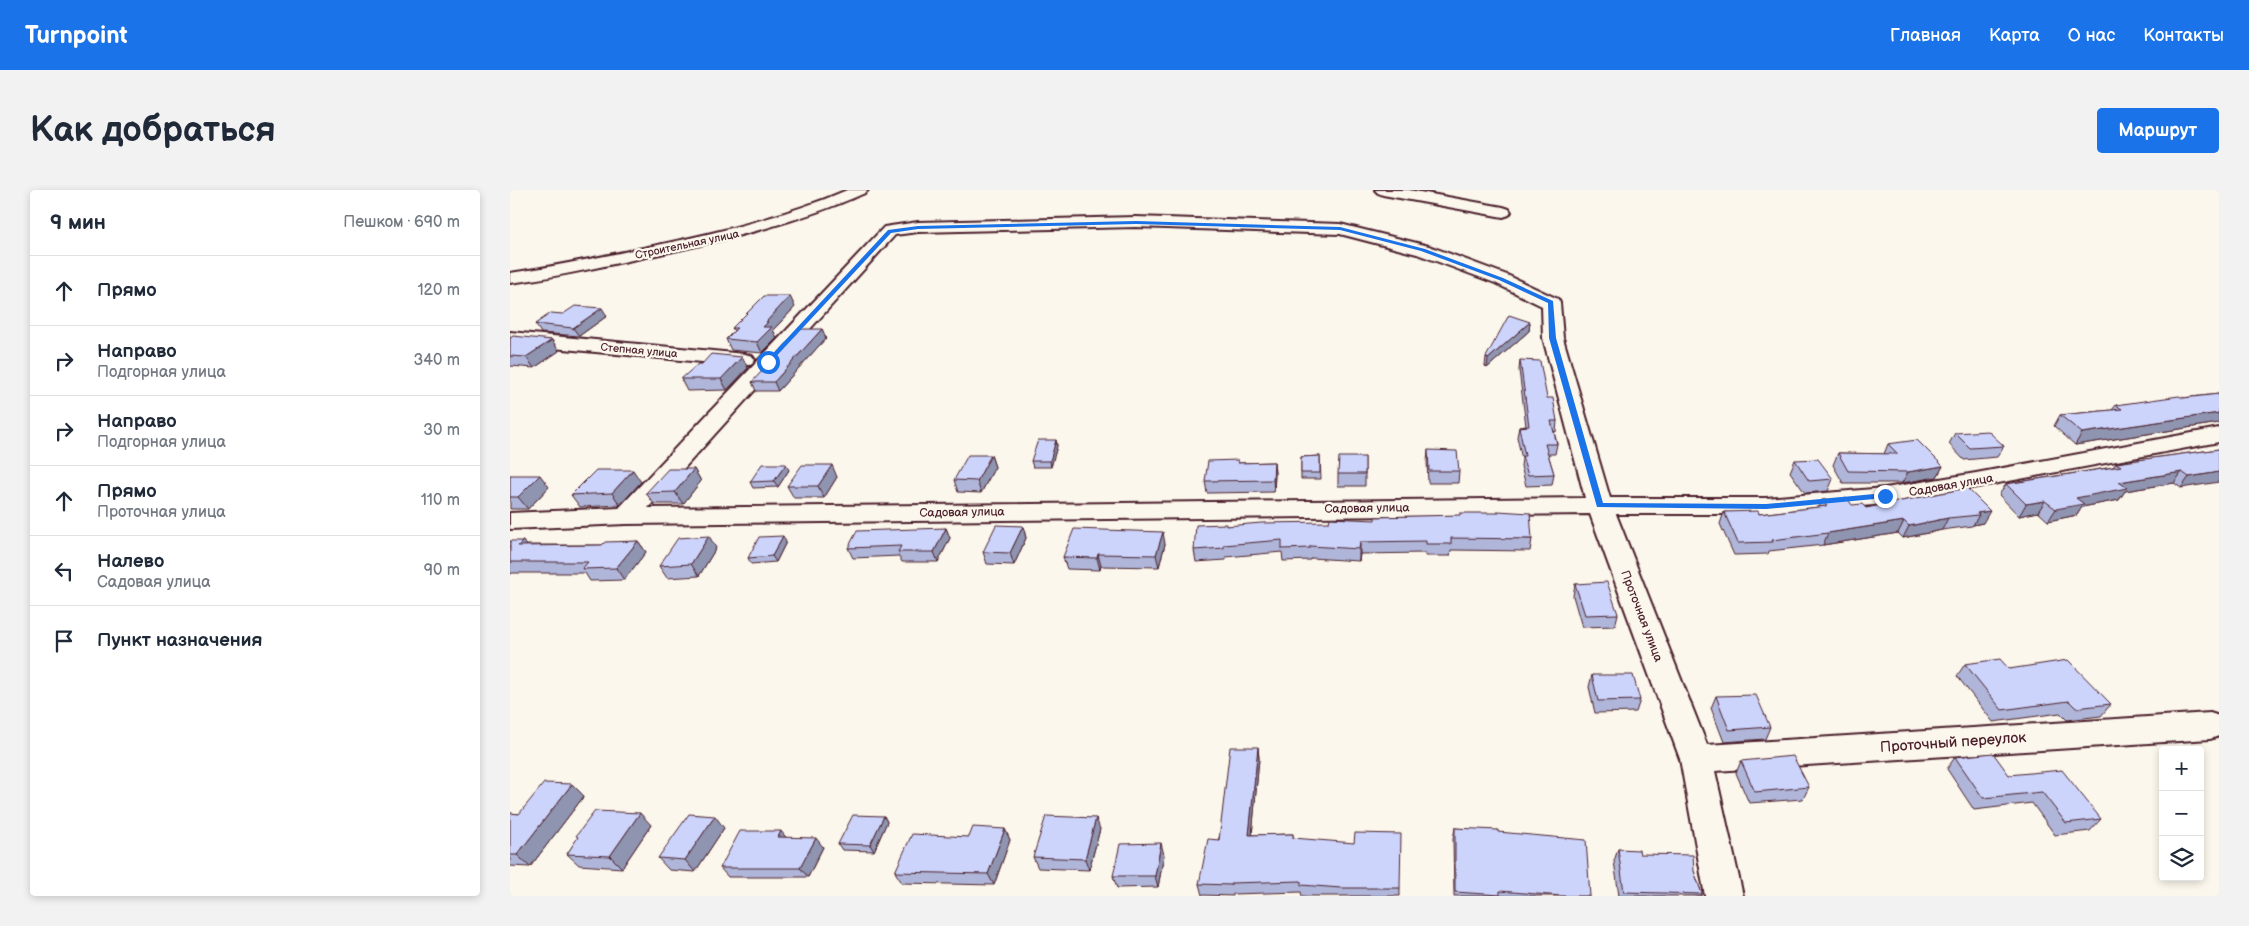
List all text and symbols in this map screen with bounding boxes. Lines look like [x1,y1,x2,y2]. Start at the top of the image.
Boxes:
text: Turnpoint [25,21,128,50]
text: Главная [1890,25,1961,46]
text: Карта [1989,25,2040,46]
text: О нас [2068,25,2115,46]
text: Контакты [2143,25,2224,46]
button: Маршрут [2097,108,2219,153]
text: Как добраться [30,109,276,152]
text: 9 мин [50,210,106,235]
text: Пешком · 690 m [343,213,460,232]
street label: Строительная улица [634,227,741,262]
icon: ahead [50,277,78,305]
text: Прямо [97,279,157,302]
text: 120 m [417,281,460,300]
text: Направо [97,340,177,363]
street label: Степная улица [600,341,679,360]
icon: right [50,347,78,375]
text: 340 m [413,351,460,370]
route start [757,351,780,374]
text: Подгорная улица [97,363,226,382]
text: Направо [97,410,177,433]
icon: right [50,417,78,445]
text: 30 m [423,421,460,440]
text: Подгорная улица [97,433,226,452]
street label: Садовая улица [1908,471,1994,500]
text: Прямо [97,480,157,503]
route end [1874,485,1897,508]
icon: ahead [50,487,78,515]
text: 110 m [421,491,460,510]
street label: Садовая улица [1324,500,1410,517]
text: Проточная улица [97,503,226,522]
street label: Садовая улица [919,504,1005,521]
text: Налево [97,550,164,573]
icon: left [50,557,78,585]
text: 90 m [424,561,460,580]
street label: Проточная улица [1617,568,1666,664]
text: Садовая улица [97,573,211,592]
icon: arrive [50,627,78,655]
text: Пункт назначения [97,629,262,652]
street label: Проточный переулок [1879,728,2027,757]
map controls [2159,746,2204,881]
button: + [2159,746,2204,791]
button: − [2159,791,2204,836]
button: layers [2159,836,2204,881]

